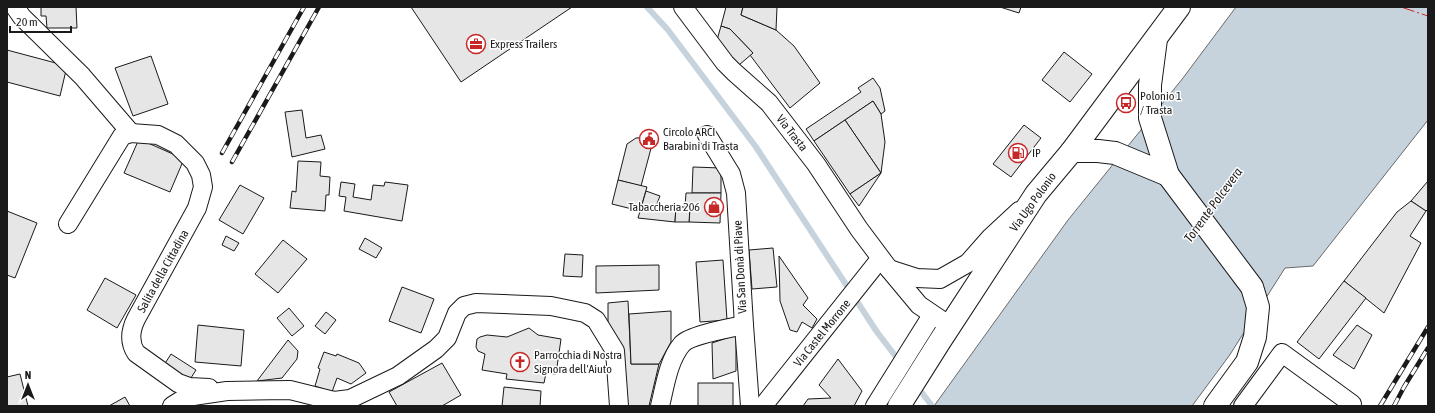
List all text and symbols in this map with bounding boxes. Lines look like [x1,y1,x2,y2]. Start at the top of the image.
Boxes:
scale bar [10,8,71,34]
text: 20 m [16,15,38,29]
office icon: Express Trailers [465,33,487,55]
place label: Express Trailers [490,37,557,51]
place label: Polonio 1 / Trasta [1140,89,1182,117]
bus stop icon: Polonio 1 / Trasta [1115,92,1137,114]
street label: Via Trasta [773,112,811,154]
place label: Circolo ARCI Barabini di Trasta [663,125,739,153]
public building icon: Circolo ARCI Barabini di Trasta [638,128,660,150]
fuel station icon: IP [1007,142,1029,164]
place label: IP [1032,146,1041,160]
water label: Torrente Polcevera [1181,165,1245,245]
street label: Via Ugo Polonio [1007,169,1059,234]
shop icon: Tabaccheria 206 [703,196,725,218]
place label: Tabaccheria 206 [628,200,700,214]
street label: Via San Donà di Piave [731,220,749,314]
street label: Salita della Cittadina [134,227,192,315]
street label: Via Castel Morrone [791,297,853,369]
place label: Parrocchia di Nostra Signora dell'Aiuto [534,348,622,376]
church icon: Parrocchia di Nostra Signora dell'Aiuto [509,351,531,373]
north arrow [8,365,48,405]
text: N [25,369,31,381]

